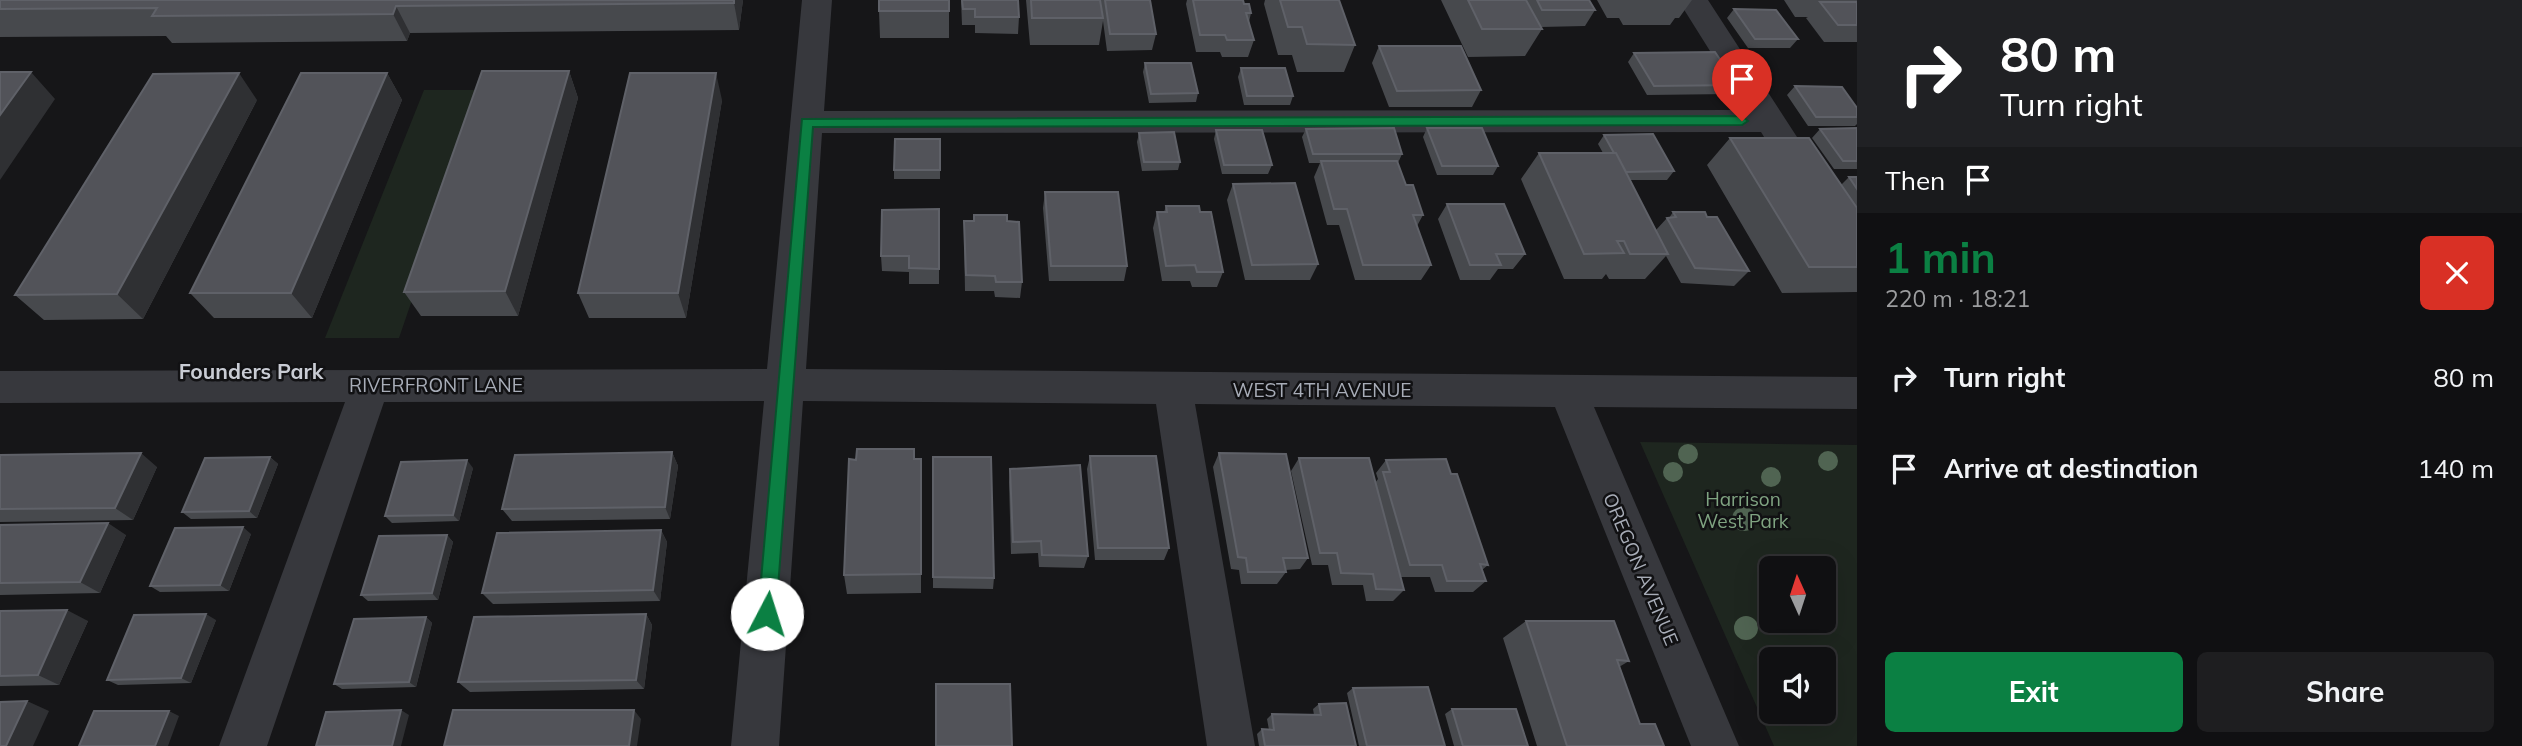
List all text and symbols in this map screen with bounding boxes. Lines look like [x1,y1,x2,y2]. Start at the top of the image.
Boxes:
text: 80 m [2000,23,2116,84]
icon: right [1885,28,1976,119]
pin [1712,49,1772,121]
icon: arrive [1723,60,1761,98]
text: Turn right [2000,84,2143,124]
icon: arrive [1959,161,1997,199]
text: Then [1885,164,1945,197]
text: 1 min [1885,231,1996,284]
button: close [2420,236,2494,310]
text: 220 m · 18:21 [1885,284,2030,313]
district label: Founders Park [179,358,324,384]
icon: right [1885,359,1923,397]
text: Turn right [1944,361,2065,394]
text: 80 m [2433,361,2494,394]
street label: RIVERFRONT LANE [349,373,523,397]
street label: WEST 4TH AVENUE [1232,378,1412,402]
icon: arrive [1885,450,1923,488]
text: Arrive at destination [1944,452,2199,485]
text: 140 m [2418,452,2494,485]
park label: Harrison West Park [1697,487,1789,533]
street label: OREGON AVENUE [1598,489,1684,649]
north arrow [1759,556,1836,634]
map controls [1759,556,1836,724]
position arrow [730,577,804,651]
button: sound [1759,647,1836,724]
button: Exit [1885,652,2183,732]
button: Share [2197,652,2494,732]

